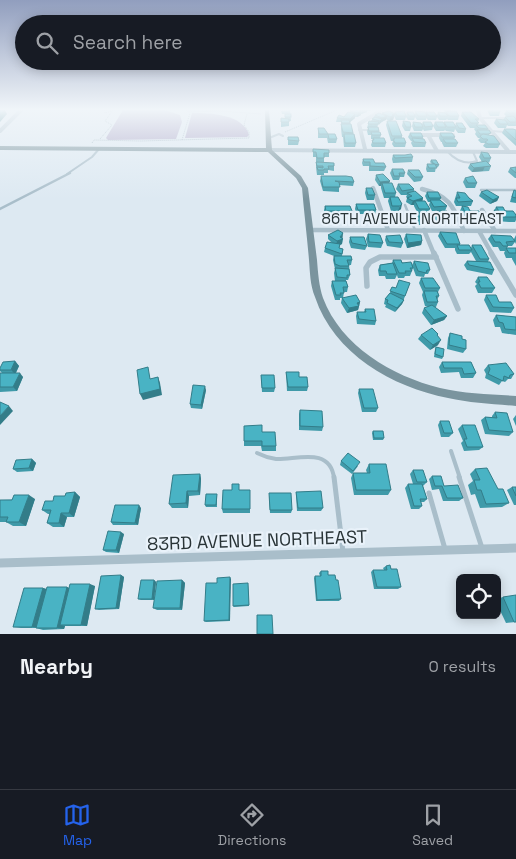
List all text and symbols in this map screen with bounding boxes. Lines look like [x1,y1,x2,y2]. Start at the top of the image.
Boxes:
search box [15,15,501,70]
icon: search [33,29,61,57]
text: Search here [73,30,183,55]
street label: 86TH AVENUE NORTHEAST [322,209,505,228]
street label: 83RD AVENUE NORTHEAST [147,525,368,555]
map controls [456,574,501,619]
button: locate [456,574,501,619]
text: Nearby [20,653,93,680]
text: 0 results [428,656,496,677]
tab: Map [63,801,92,849]
tab: Directions [218,801,286,849]
tab: Saved [412,801,453,849]

